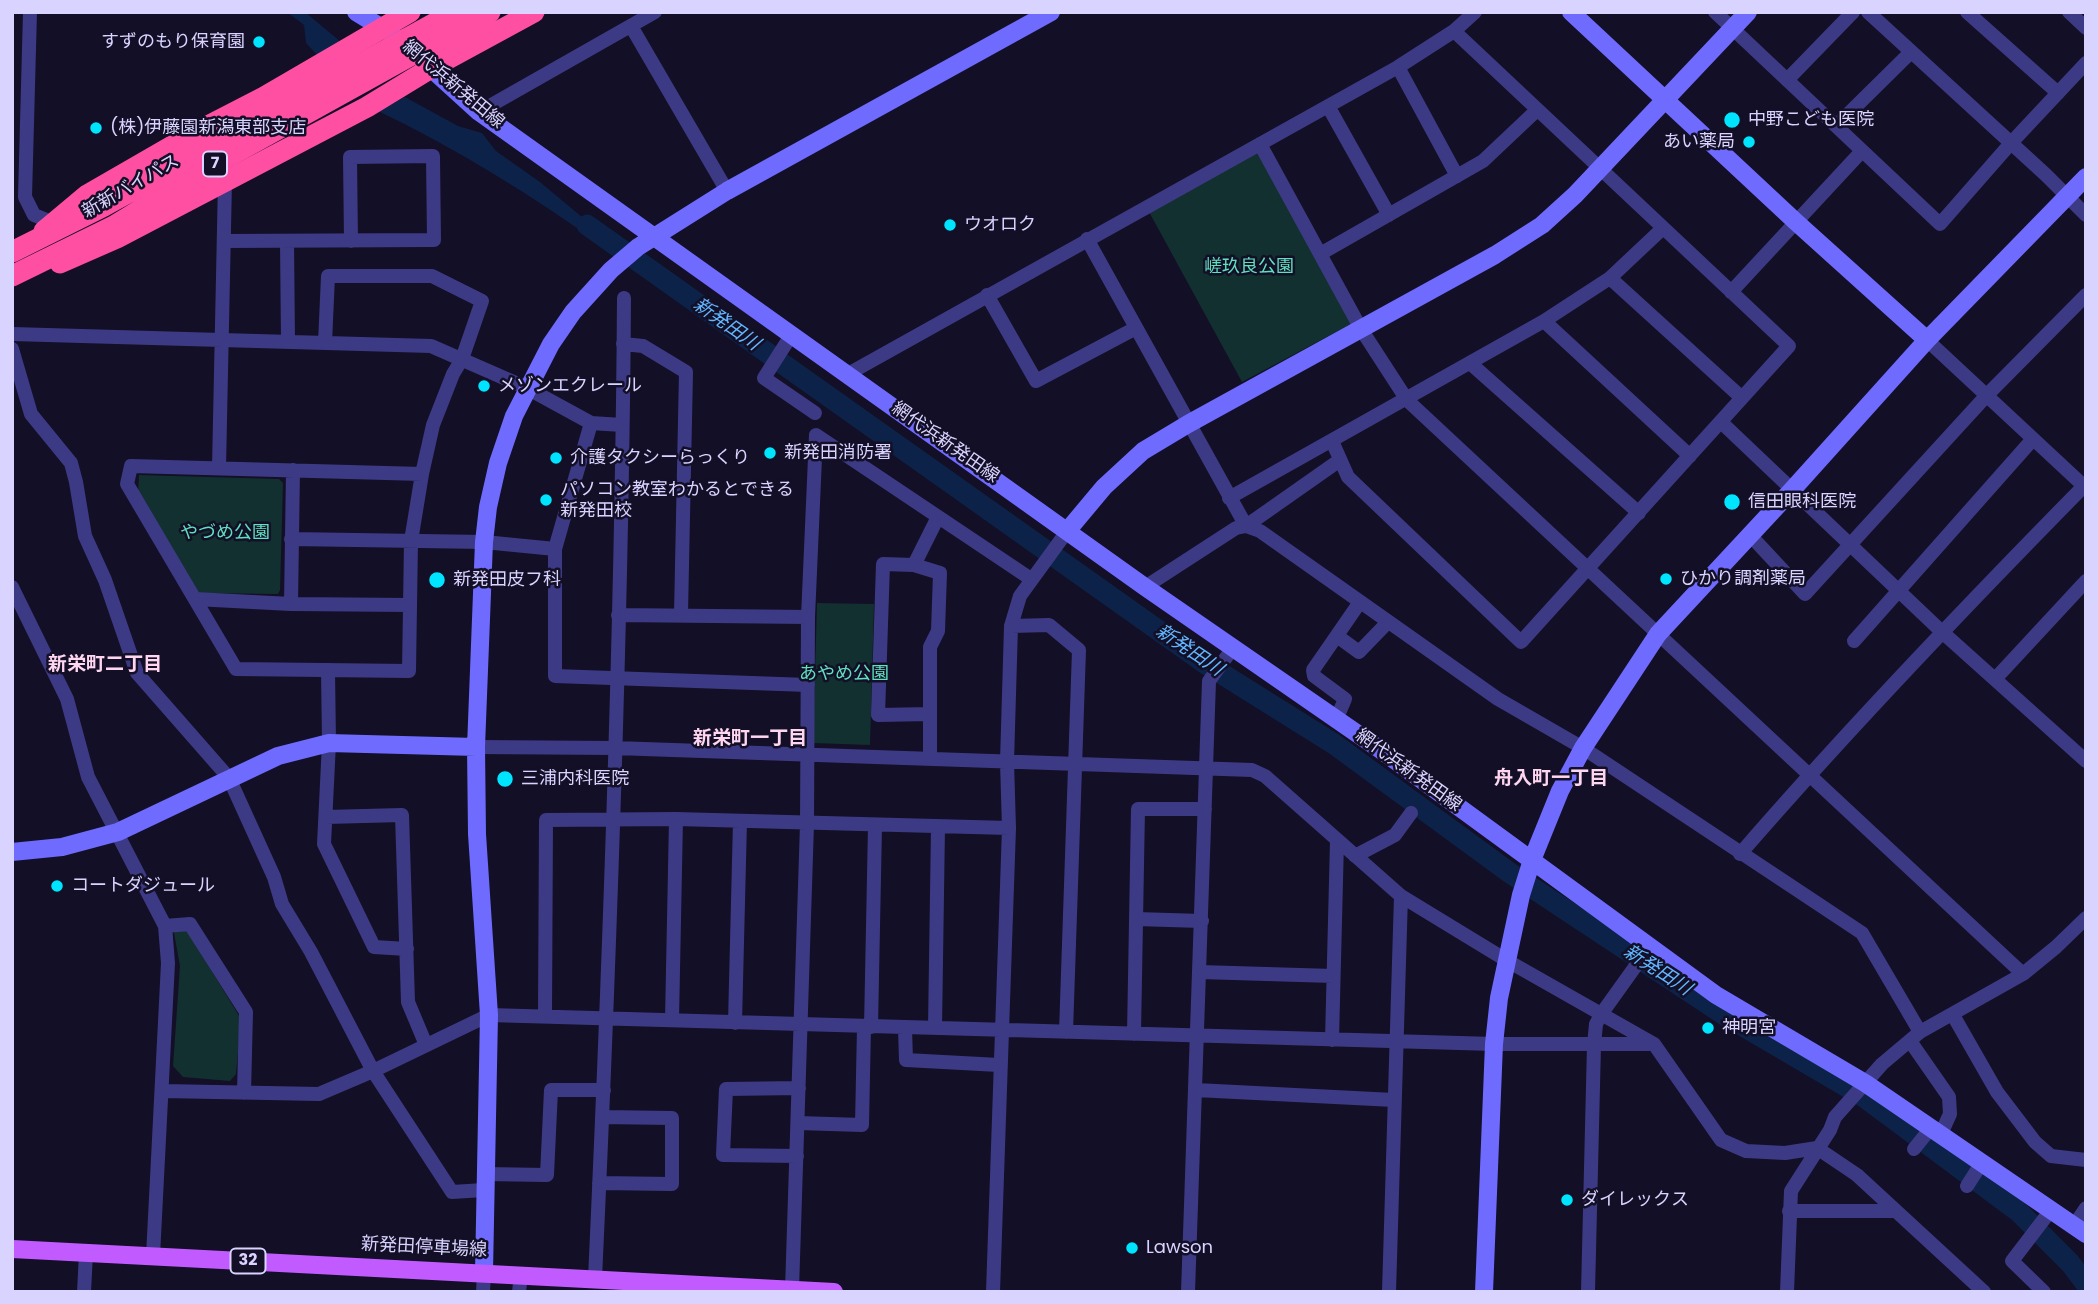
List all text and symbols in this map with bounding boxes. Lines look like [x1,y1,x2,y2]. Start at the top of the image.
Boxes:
place label: すずのもり保育園 [101,31,245,53]
marker: すずのもり保育園 [251,34,267,50]
street label: 網代浜新発田線 [398,36,508,134]
place label: 中野こども医院 [1748,109,1874,131]
marker: 中野こども医院 [1722,110,1742,130]
place label: (株)伊藤園新潟東部支店 [110,117,306,139]
marker: (株)伊藤園新潟東部支店 [88,120,104,136]
place label: あい薬局 [1663,131,1735,153]
marker: あい薬局 [1741,134,1757,150]
street label: 新新バイパス [79,151,183,223]
road number: 7 [203,152,227,176]
place label: ウオロク [964,214,1036,236]
marker: ウオロク [942,217,958,233]
park label: 嵯玖良公園 [1204,256,1294,278]
water label: 新発田川 [688,294,764,356]
place label: メゾンエクレール [498,375,642,397]
marker: メゾンエクレール [476,378,492,394]
street label: 網代浜新発田線 [887,398,1003,488]
place label: 新発田消防署 [784,442,892,464]
marker: 新発田消防署 [762,445,778,461]
place label: 介護タクシーらっくり [570,447,750,469]
marker: 介護タクシーらっくり [548,450,564,466]
place label: パソコン教室わかるとできる 新発田校 [560,479,794,522]
place label: 信田眼科医院 [1748,491,1856,513]
marker: パソコン教室わかるとできる 新発田校 [538,492,554,508]
marker: 信田眼科医院 [1722,492,1742,512]
park label: やづめ公園 [180,522,270,544]
place label: ひかり調剤薬局 [1680,568,1806,590]
place label: 新発田皮フ科 [453,569,561,591]
marker: 新発田皮フ科 [427,570,447,590]
marker: ひかり調剤薬局 [1658,571,1674,587]
water label: 新発田川 [1151,620,1227,682]
district label: 新栄町二丁目 [48,654,162,676]
park label: あやめ公園 [799,663,889,685]
street label: 網代浜新発田線 [1351,725,1465,817]
district label: 新栄町一丁目 [693,728,807,750]
place label: 三浦内科医院 [521,768,629,790]
district label: 舟入町一丁目 [1494,768,1608,790]
marker: 三浦内科医院 [495,769,515,789]
place label: コートダジュール [71,875,215,897]
marker: コートダジュール [49,878,65,894]
water label: 新発田川 [1619,941,1695,1001]
place label: 神明宮 [1722,1017,1776,1039]
marker: 神明宮 [1700,1020,1716,1036]
place label: ダイレックス [1581,1189,1689,1211]
marker: ダイレックス [1559,1192,1575,1208]
street label: 新発田停車場線 [361,1234,487,1262]
place label: Lawson [1146,1237,1213,1259]
marker: Lawson [1124,1240,1140,1256]
road number: 32 [230,1248,266,1274]

